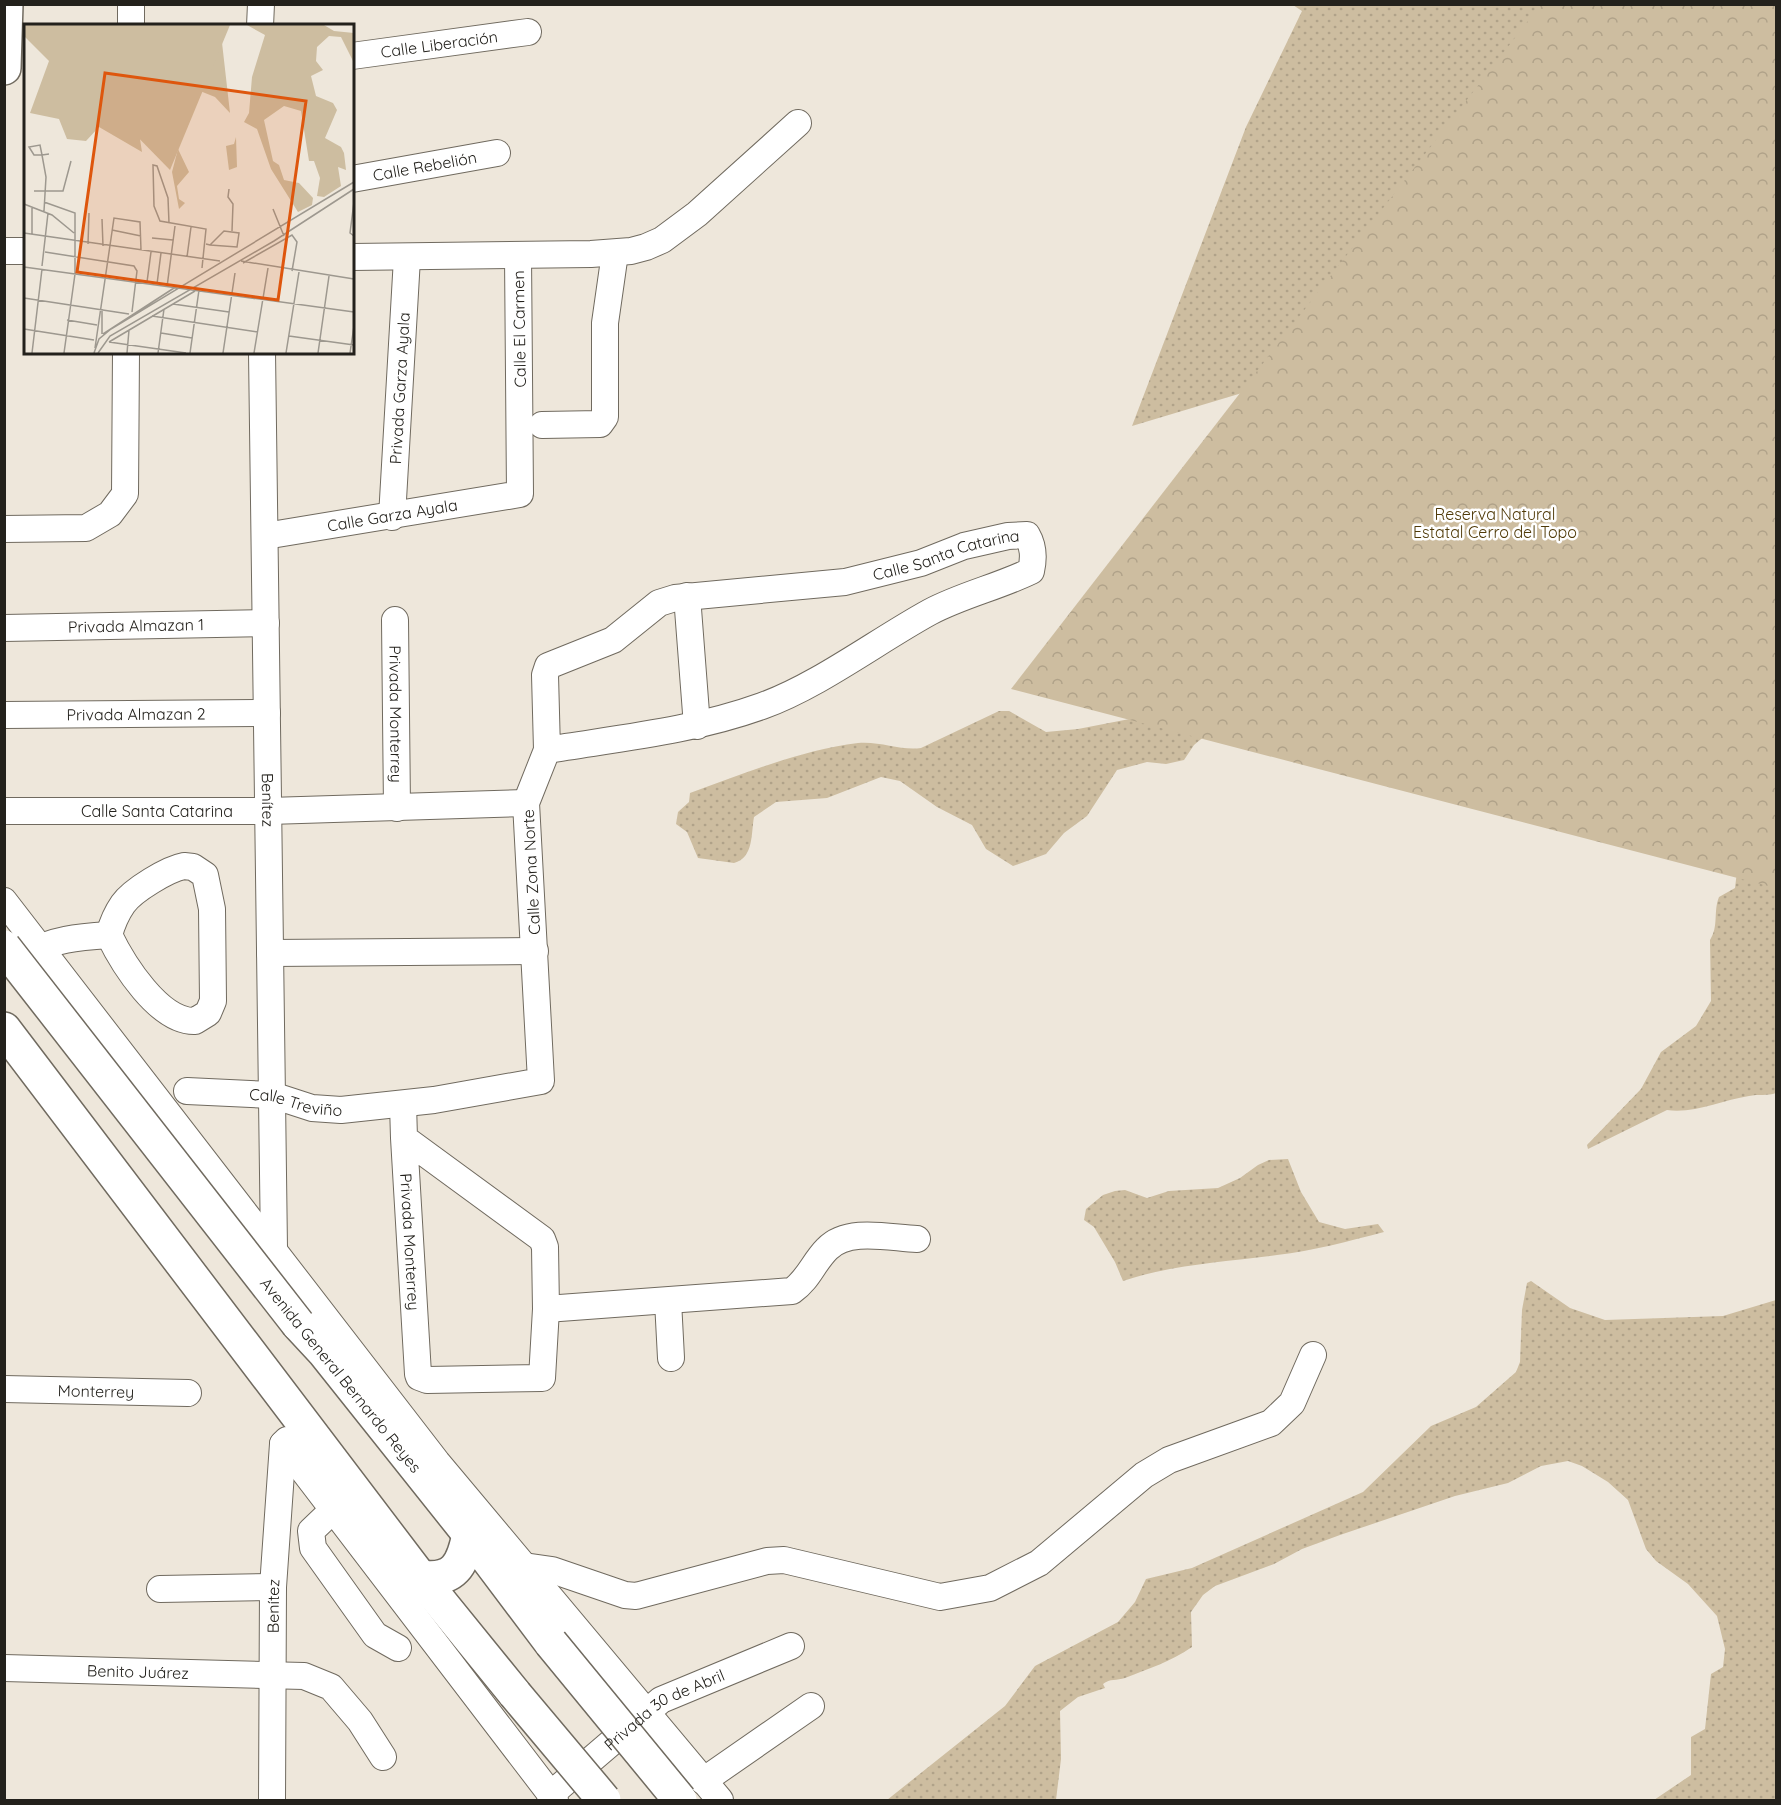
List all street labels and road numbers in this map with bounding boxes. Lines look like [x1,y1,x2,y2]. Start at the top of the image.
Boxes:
street label: Calle Liberación [379,26,499,62]
street label: Calle Rebelión [371,147,478,185]
street label: Calle El Carmen [508,270,530,388]
street label: Privada Garza Ayala [385,312,414,465]
street label: Calle Garza Ayala [326,494,459,536]
street label: Calle Santa Catarina [871,525,1020,585]
street label: Privada Almazan 1 [68,614,204,637]
street label: Privada Monterrey [385,645,407,783]
street label: Privada Almazan 2 [66,703,206,725]
street label: Benítez [258,773,278,827]
street label: Calle Santa Catarina [81,801,233,821]
street label: Calle Zona Norte [518,809,544,935]
street label: Calle Treviño [249,1084,343,1120]
street label: Privada Monterrey [396,1172,424,1311]
street label: Avenida General Bernardo Reyes [256,1273,426,1477]
street label: Monterrey [57,1380,134,1402]
street label: Benítez [263,1578,284,1633]
street label: Benito Juárez [87,1660,189,1683]
street label: Privada 30 de Abril [600,1665,727,1754]

